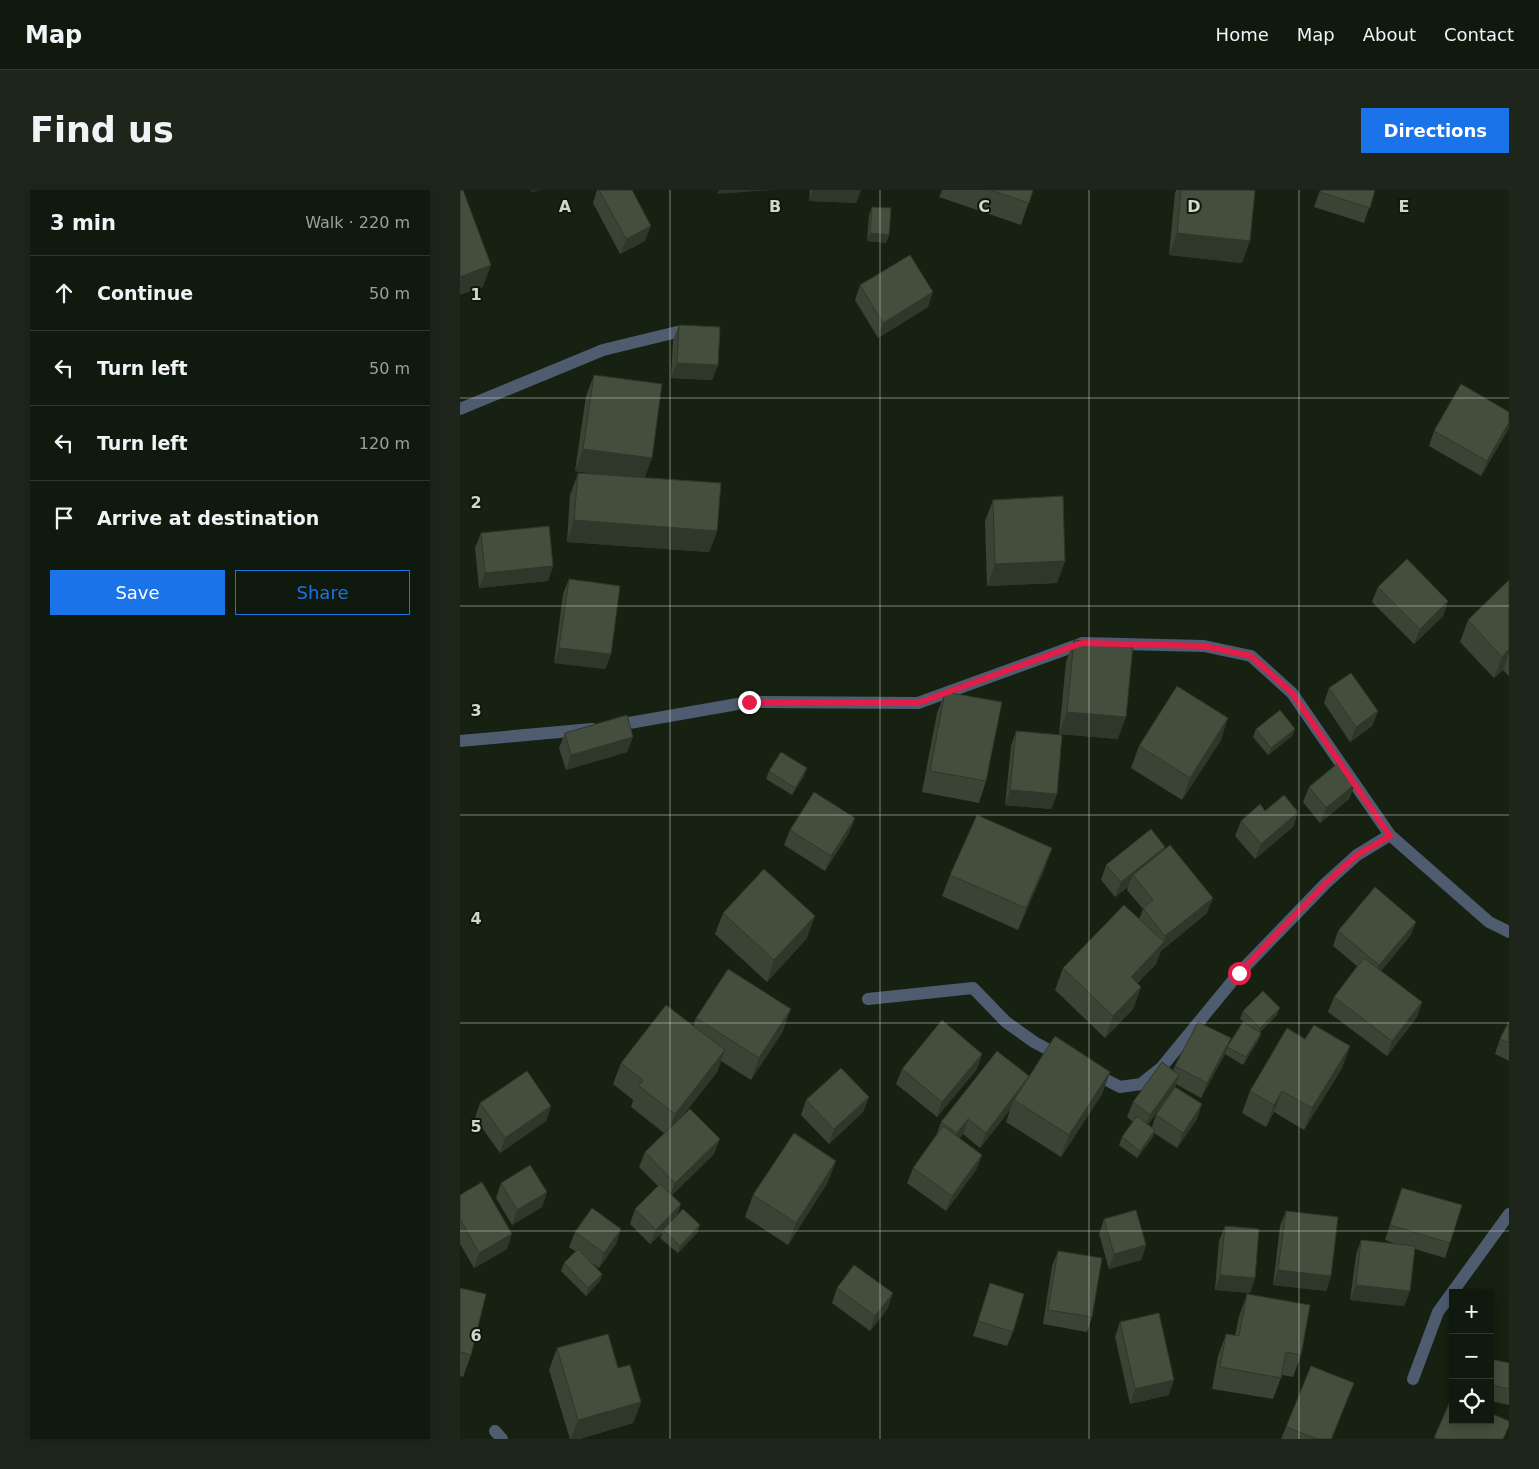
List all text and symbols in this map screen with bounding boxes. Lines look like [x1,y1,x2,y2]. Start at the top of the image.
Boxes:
text: Map [25,21,82,49]
text: Home [1216,24,1269,45]
text: Map [1297,24,1335,45]
text: About [1363,24,1416,45]
text: Contact [1444,24,1514,45]
button: Directions [1361,108,1509,153]
text: Find us [30,110,174,150]
text: A [559,197,572,216]
text: B [769,197,781,216]
text: C [978,197,990,216]
text: D [1187,197,1201,216]
text: E [1399,197,1409,216]
text: 3 min [50,211,116,235]
text: Walk · 220 m [305,213,410,232]
icon: ahead [50,279,78,307]
text: Continue [97,282,193,304]
text: 50 m [369,284,410,303]
text: 1 [470,285,482,304]
icon: left [50,354,78,382]
text: Turn left [97,357,188,379]
text: 50 m [369,359,410,378]
icon: left [50,429,78,457]
text: Turn left [97,432,188,454]
text: 120 m [359,434,410,453]
text: 2 [470,493,482,512]
icon: arrive [50,504,78,532]
text: Arrive at destination [97,507,319,529]
button: Save [50,570,225,615]
button: Share [235,570,410,615]
route end [738,691,761,714]
text: 3 [470,701,482,720]
text: 4 [470,909,482,928]
route start [1228,962,1251,985]
text: 5 [470,1117,482,1136]
map controls [1449,1289,1494,1424]
button: + [1449,1289,1494,1334]
text: 6 [470,1326,482,1345]
button: − [1449,1334,1494,1379]
button: locate [1449,1379,1494,1424]

